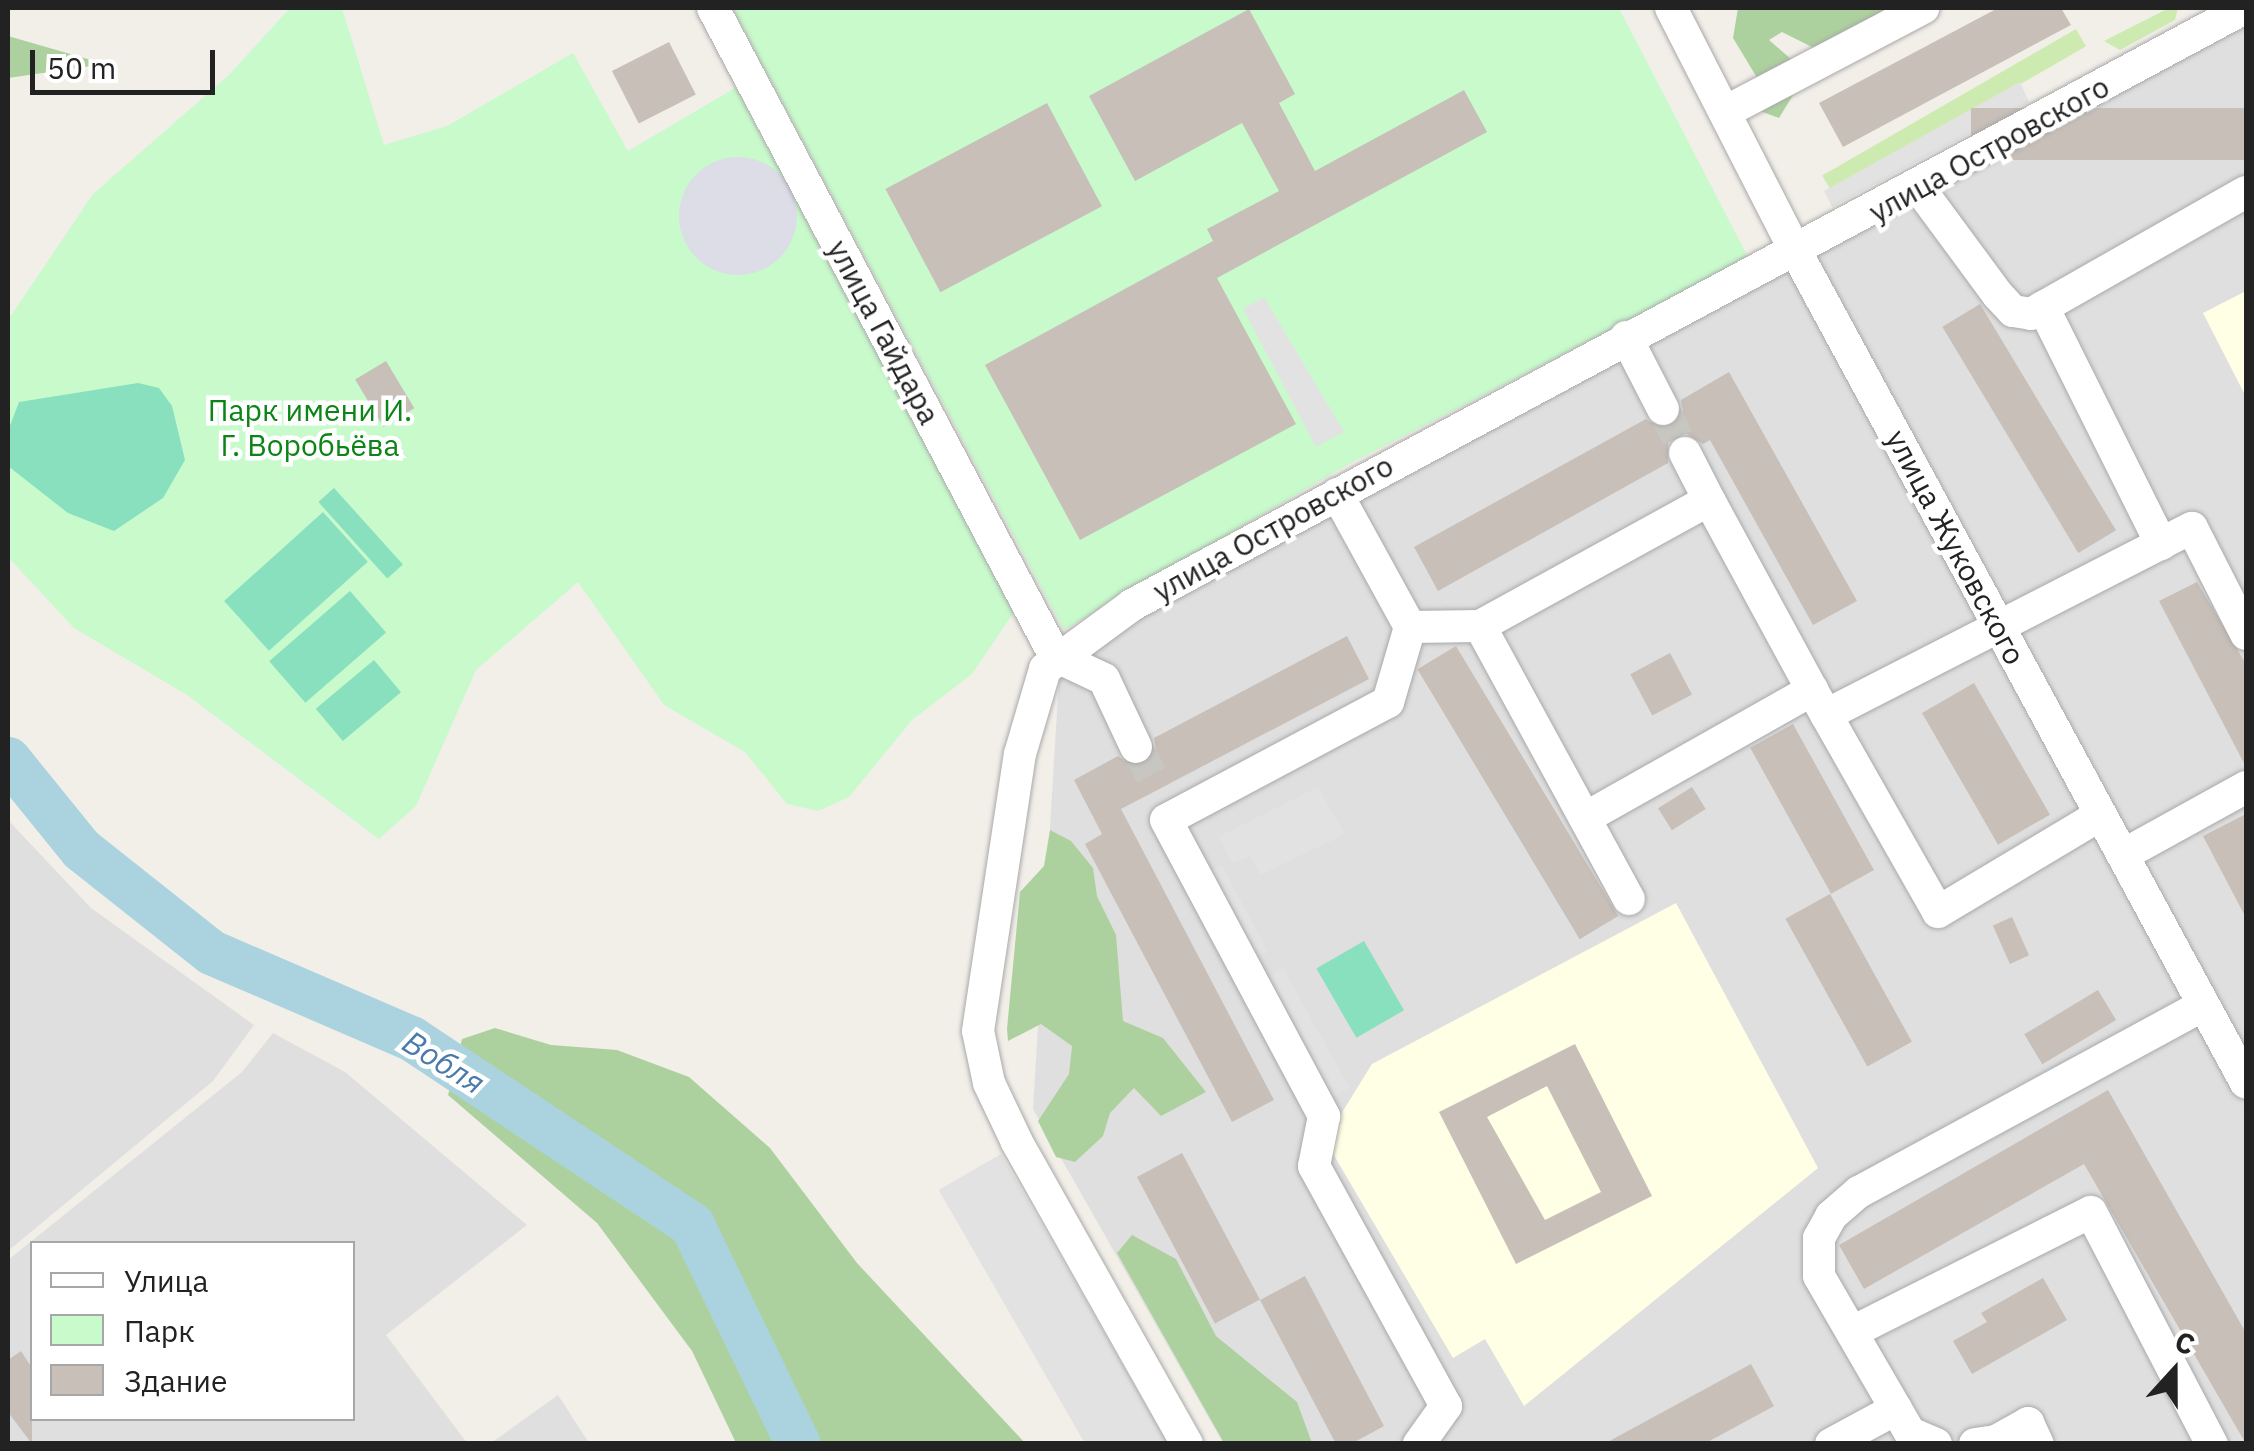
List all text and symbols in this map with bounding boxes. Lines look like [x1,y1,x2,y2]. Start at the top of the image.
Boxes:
scale bar [35,30,220,92]
text: 50 m [47,48,116,87]
street label: улица Островского [1863,68,2115,230]
street label: улица Гайдара [820,234,948,430]
park label: Парк имени И. Г. Воробьёва [208,392,412,462]
street label: улица Жуковского [1879,424,2033,670]
street label: улица Островского [1147,447,1399,609]
water label: Вобля [396,1022,492,1102]
legend [30,1241,355,1421]
text: Улица [124,1261,209,1300]
text: Парк [124,1311,195,1350]
north arrow [2124,1321,2224,1421]
text: С [2170,1322,2200,1363]
text: Здание [124,1361,227,1400]

